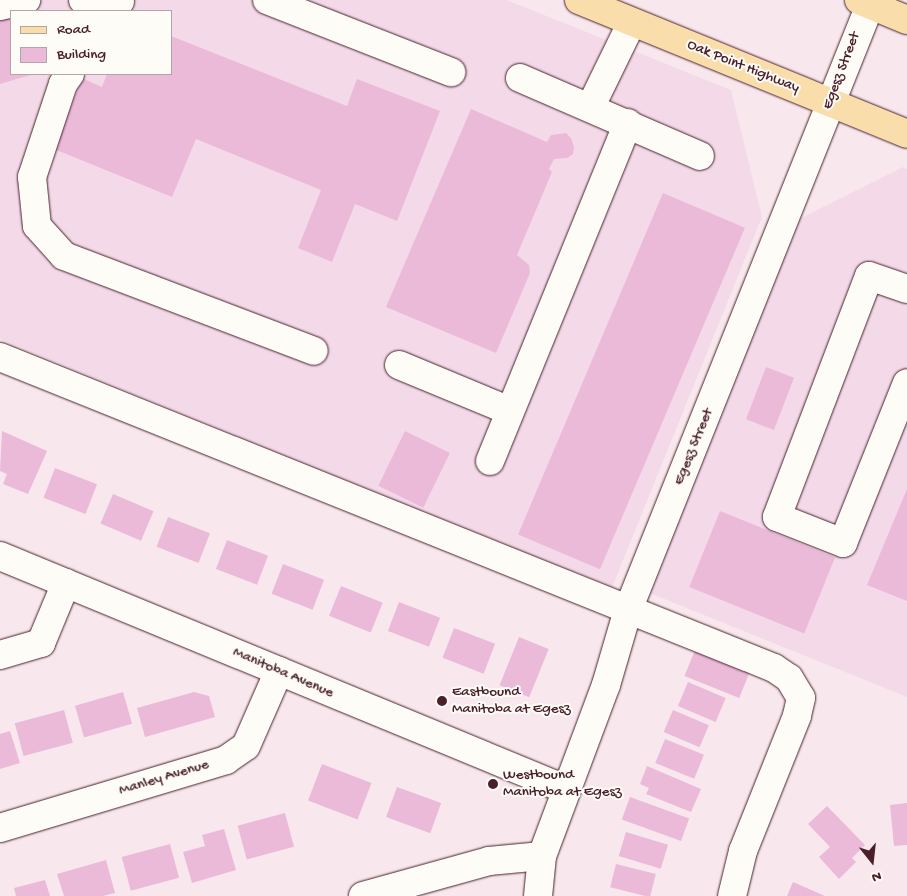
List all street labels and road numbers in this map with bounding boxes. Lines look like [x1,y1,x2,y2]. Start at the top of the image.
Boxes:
street label: Egesz Street [819,30,865,112]
street label: Oak Point Highway [684,36,802,98]
street label: Egesz Street [670,406,718,488]
street label: Manitoba Avenue [230,644,336,702]
street label: Manley Avenue [117,756,211,800]

